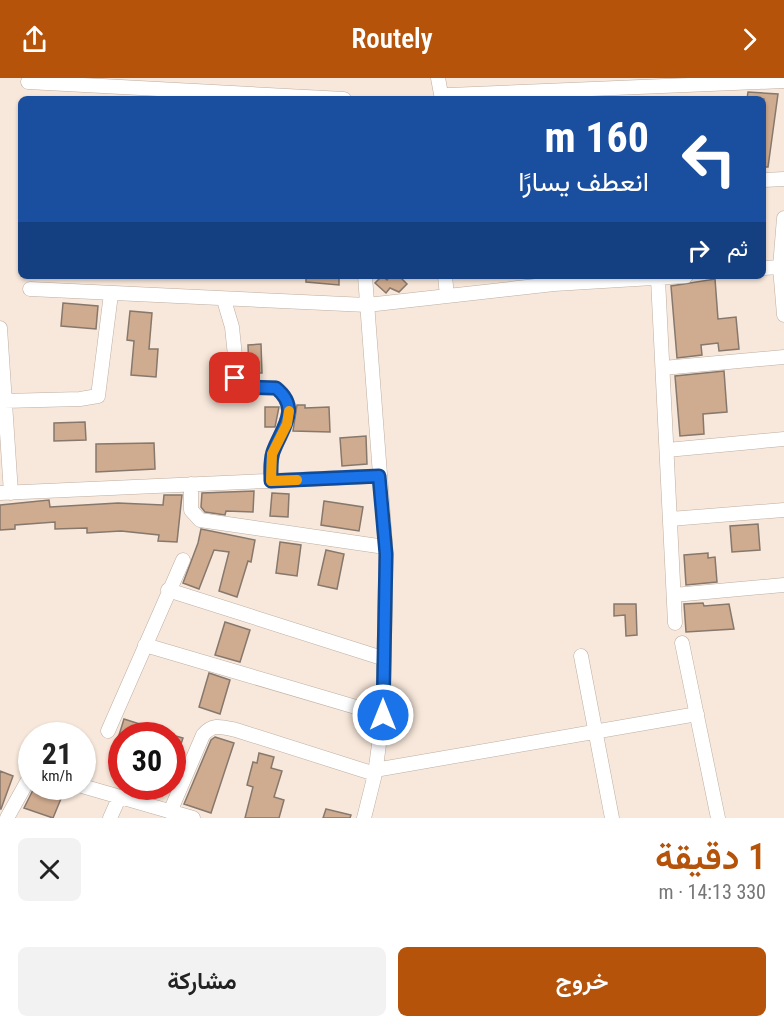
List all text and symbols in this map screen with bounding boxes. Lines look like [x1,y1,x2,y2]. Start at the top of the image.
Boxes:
icon: share [18,23,51,56]
text: Routely [351,23,433,55]
icon: forward [733,23,766,56]
text: 160 m [544,113,649,162]
icon: left [670,120,748,198]
text: انعطف يسارًا [518,166,649,198]
icon: right [682,234,715,267]
text: ثم [727,236,748,261]
pin [209,352,260,403]
icon: arrive [218,361,251,394]
position arrow [351,683,415,747]
speed limit sign: 30 [108,722,186,800]
text: 21 [42,736,72,771]
text: km/h [42,767,72,785]
text: 1 دقيقة [655,836,766,878]
button: close [18,838,81,901]
text: 330 m · 14:13 [659,880,766,904]
button: مشاركة [18,947,386,1016]
button: خروج [398,947,766,1016]

